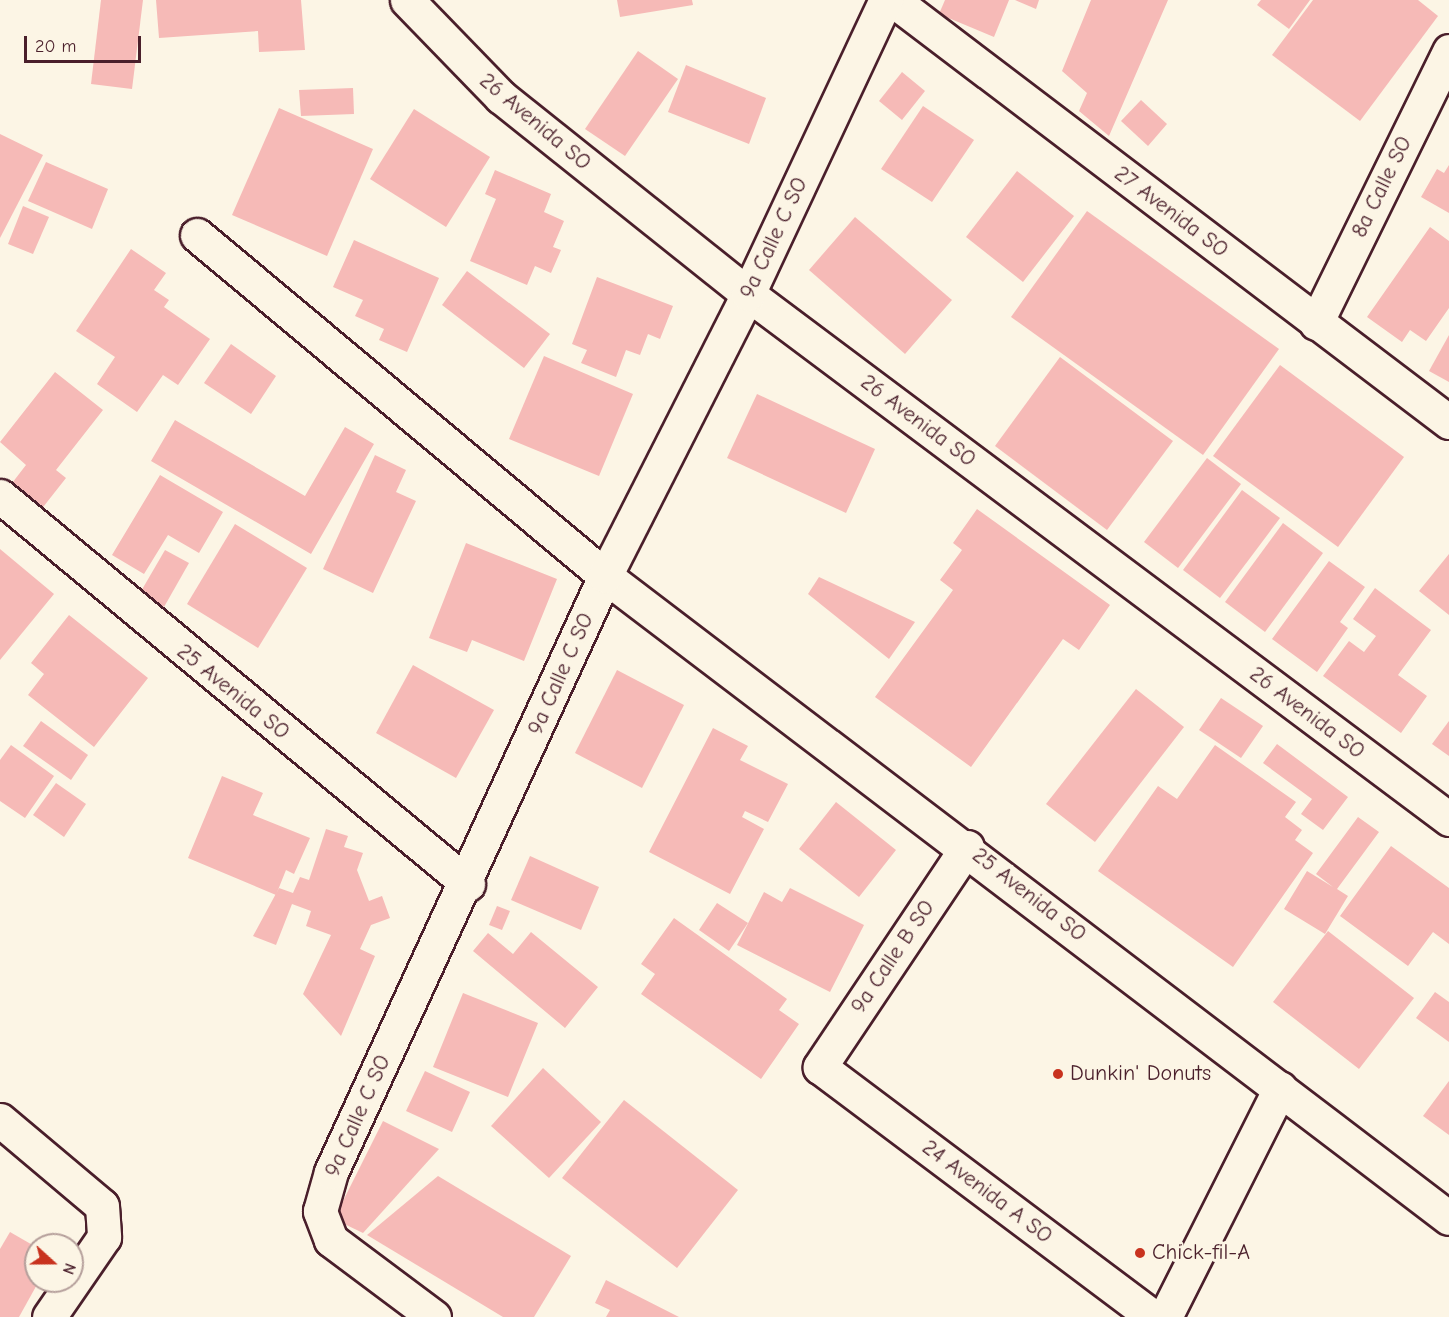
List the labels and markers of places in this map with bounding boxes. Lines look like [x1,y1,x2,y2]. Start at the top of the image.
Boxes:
place label: Dunkin' Donuts [1070,1061,1211,1087]
marker: Dunkin' Donuts [1051,1067,1065,1081]
place label: Chick-fil-A [1152,1240,1250,1266]
marker: Chick-fil-A [1133,1246,1147,1260]

